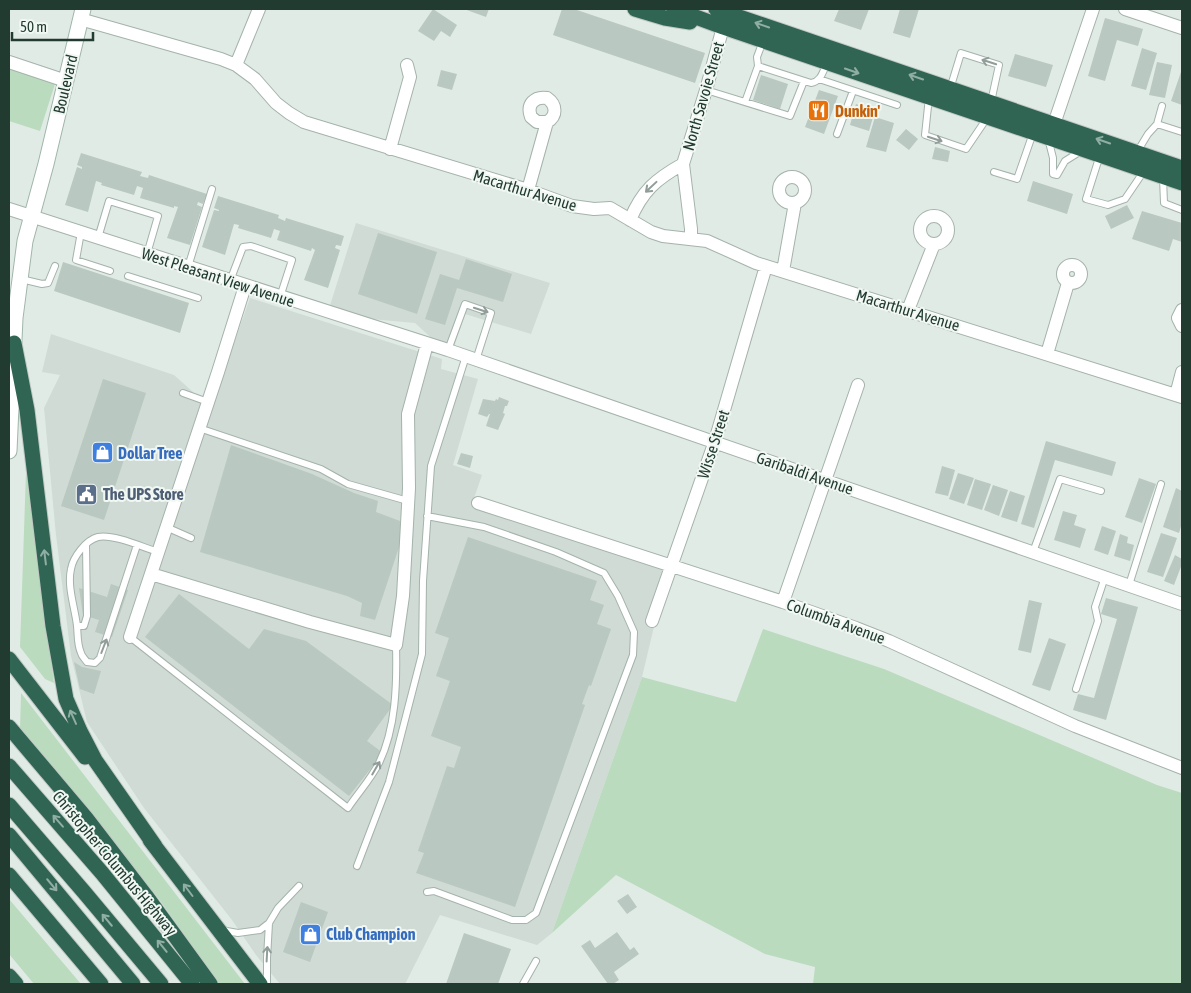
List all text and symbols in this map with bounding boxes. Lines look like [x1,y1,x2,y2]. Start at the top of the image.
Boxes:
scale bar [12,10,94,42]
text: 50 m [20,18,47,35]
one-way arrow [755,20,770,29]
street label: North Savoie Street [679,39,727,153]
street label: Boulevard [49,53,81,115]
one-way arrow [982,57,998,66]
one-way arrow [844,67,859,76]
one-way arrow [908,72,924,82]
restaurant icon: Dunkin' [807,99,831,123]
place label: Dunkin' [835,102,881,120]
one-way arrow [926,134,942,144]
one-way arrow [1096,136,1111,145]
street label: Macarthur Avenue [471,166,579,214]
one-way arrow [644,181,657,193]
street label: West Pleasant View Avenue [139,244,297,310]
street label: Macarthur Avenue [854,286,962,334]
one-way arrow [473,305,489,315]
street label: Wisse Street [693,407,733,481]
shop icon: Dollar Tree [90,441,114,465]
place label: Dollar Tree [118,444,183,462]
street label: Garibaldi Avenue [754,448,856,498]
public building icon: The UPS Store [75,482,99,506]
place label: The UPS Store [103,485,184,503]
one-way arrow [40,549,50,565]
street label: Columbia Avenue [784,595,888,647]
one-way arrow [100,639,109,654]
one-way arrow [67,710,77,725]
one-way arrow [371,760,381,775]
street label: Christopher Columbus Highway [49,787,181,940]
one-way arrow [52,815,64,828]
one-way arrow [46,879,58,892]
one-way arrow [183,884,194,897]
one-way arrow [102,913,113,926]
shop icon: Club Champion [298,922,322,946]
place label: Club Champion [326,925,416,943]
one-way arrow [156,940,167,953]
one-way arrow [263,946,272,962]

